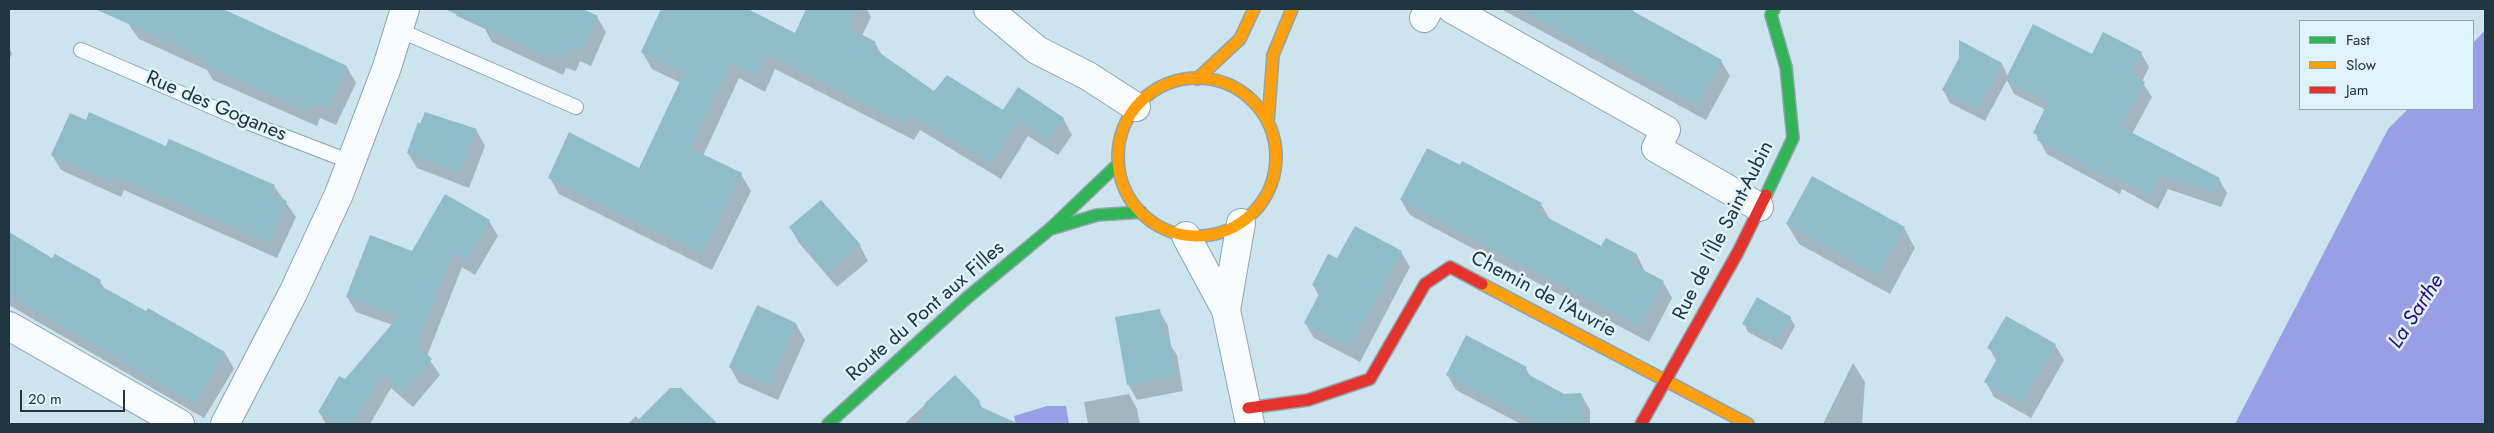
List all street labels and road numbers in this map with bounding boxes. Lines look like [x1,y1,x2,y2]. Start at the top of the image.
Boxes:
street label: Rue des Goganes [142,67,290,147]
street label: Rue de l'Île Saint-Aubin [1668,138,1780,324]
street label: Route du Pont aux Filles [842,237,1010,387]
street label: Chemin de l'Auvrie [1466,247,1620,343]

